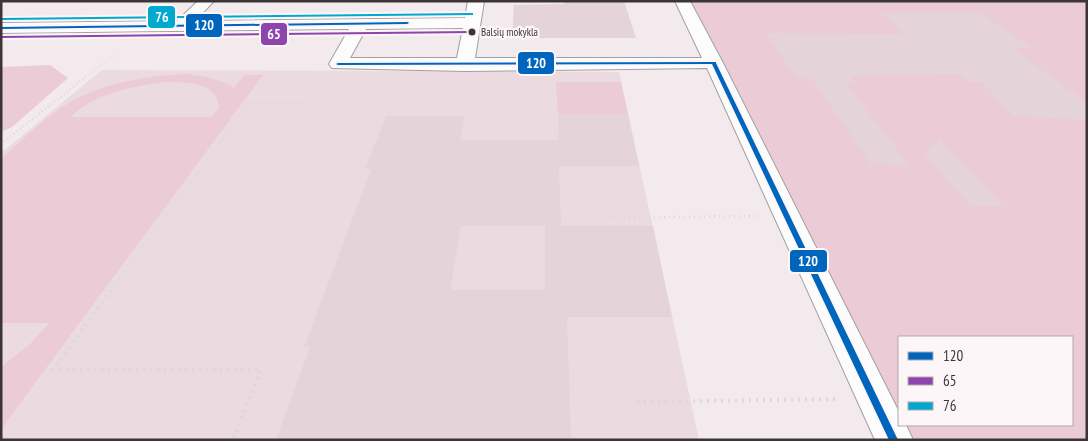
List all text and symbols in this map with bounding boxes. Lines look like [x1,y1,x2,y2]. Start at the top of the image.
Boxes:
line badge: 76 [147,5,176,29]
text: 76 [155,8,169,26]
line badge: 120 [185,13,223,38]
text: 120 [194,16,214,34]
line badge: 65 [260,22,288,46]
text: 65 [267,25,281,43]
place label: Balsių mokykla [481,25,538,39]
marker: Balsių mokykla [467,27,477,37]
line badge: 120 [517,51,555,75]
text: 120 [526,54,546,72]
line badge: 120 [789,249,828,273]
text: 120 [798,252,818,270]
legend [898,336,1073,426]
text: 120 [943,346,964,365]
text: 65 [943,371,957,390]
text: 76 [943,396,957,415]

